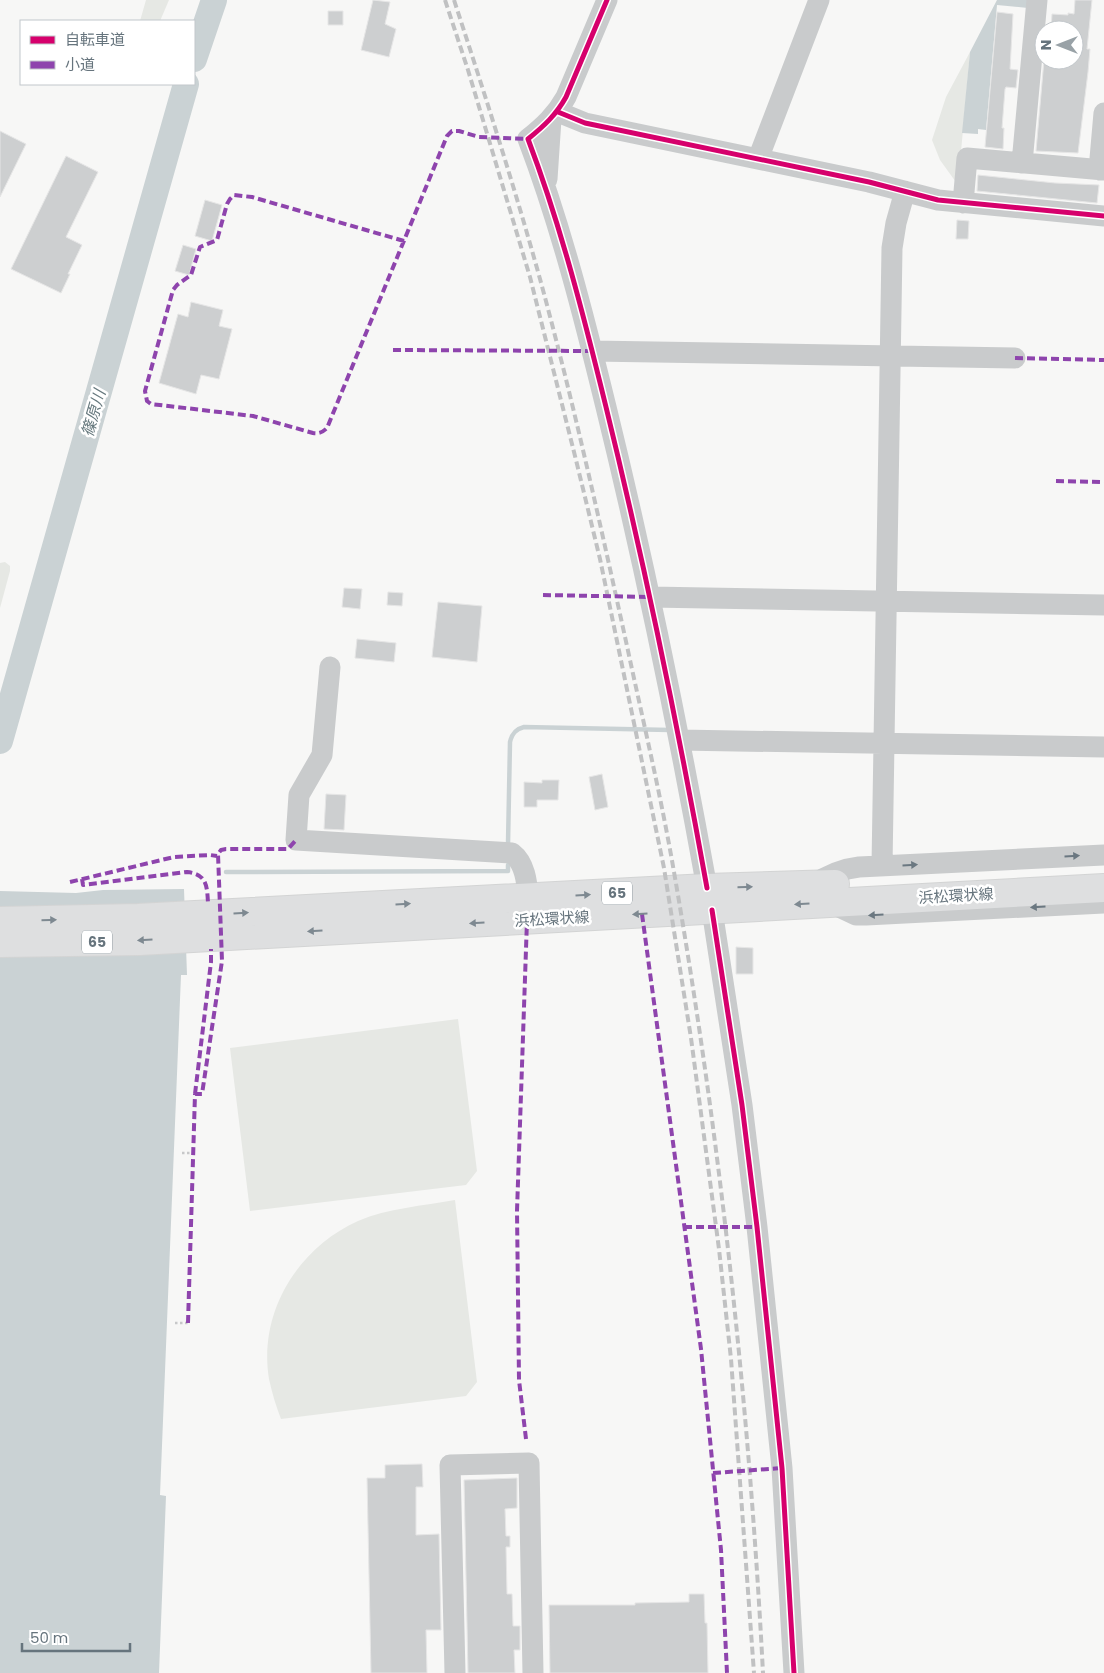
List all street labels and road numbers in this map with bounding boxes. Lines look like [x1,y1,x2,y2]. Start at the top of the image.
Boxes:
road number: 65 [602,881,632,904]
street label: 浜松環状線 [918,883,994,908]
street label: 浜松環状線 [514,906,590,931]
road number: 65 [82,930,112,954]

